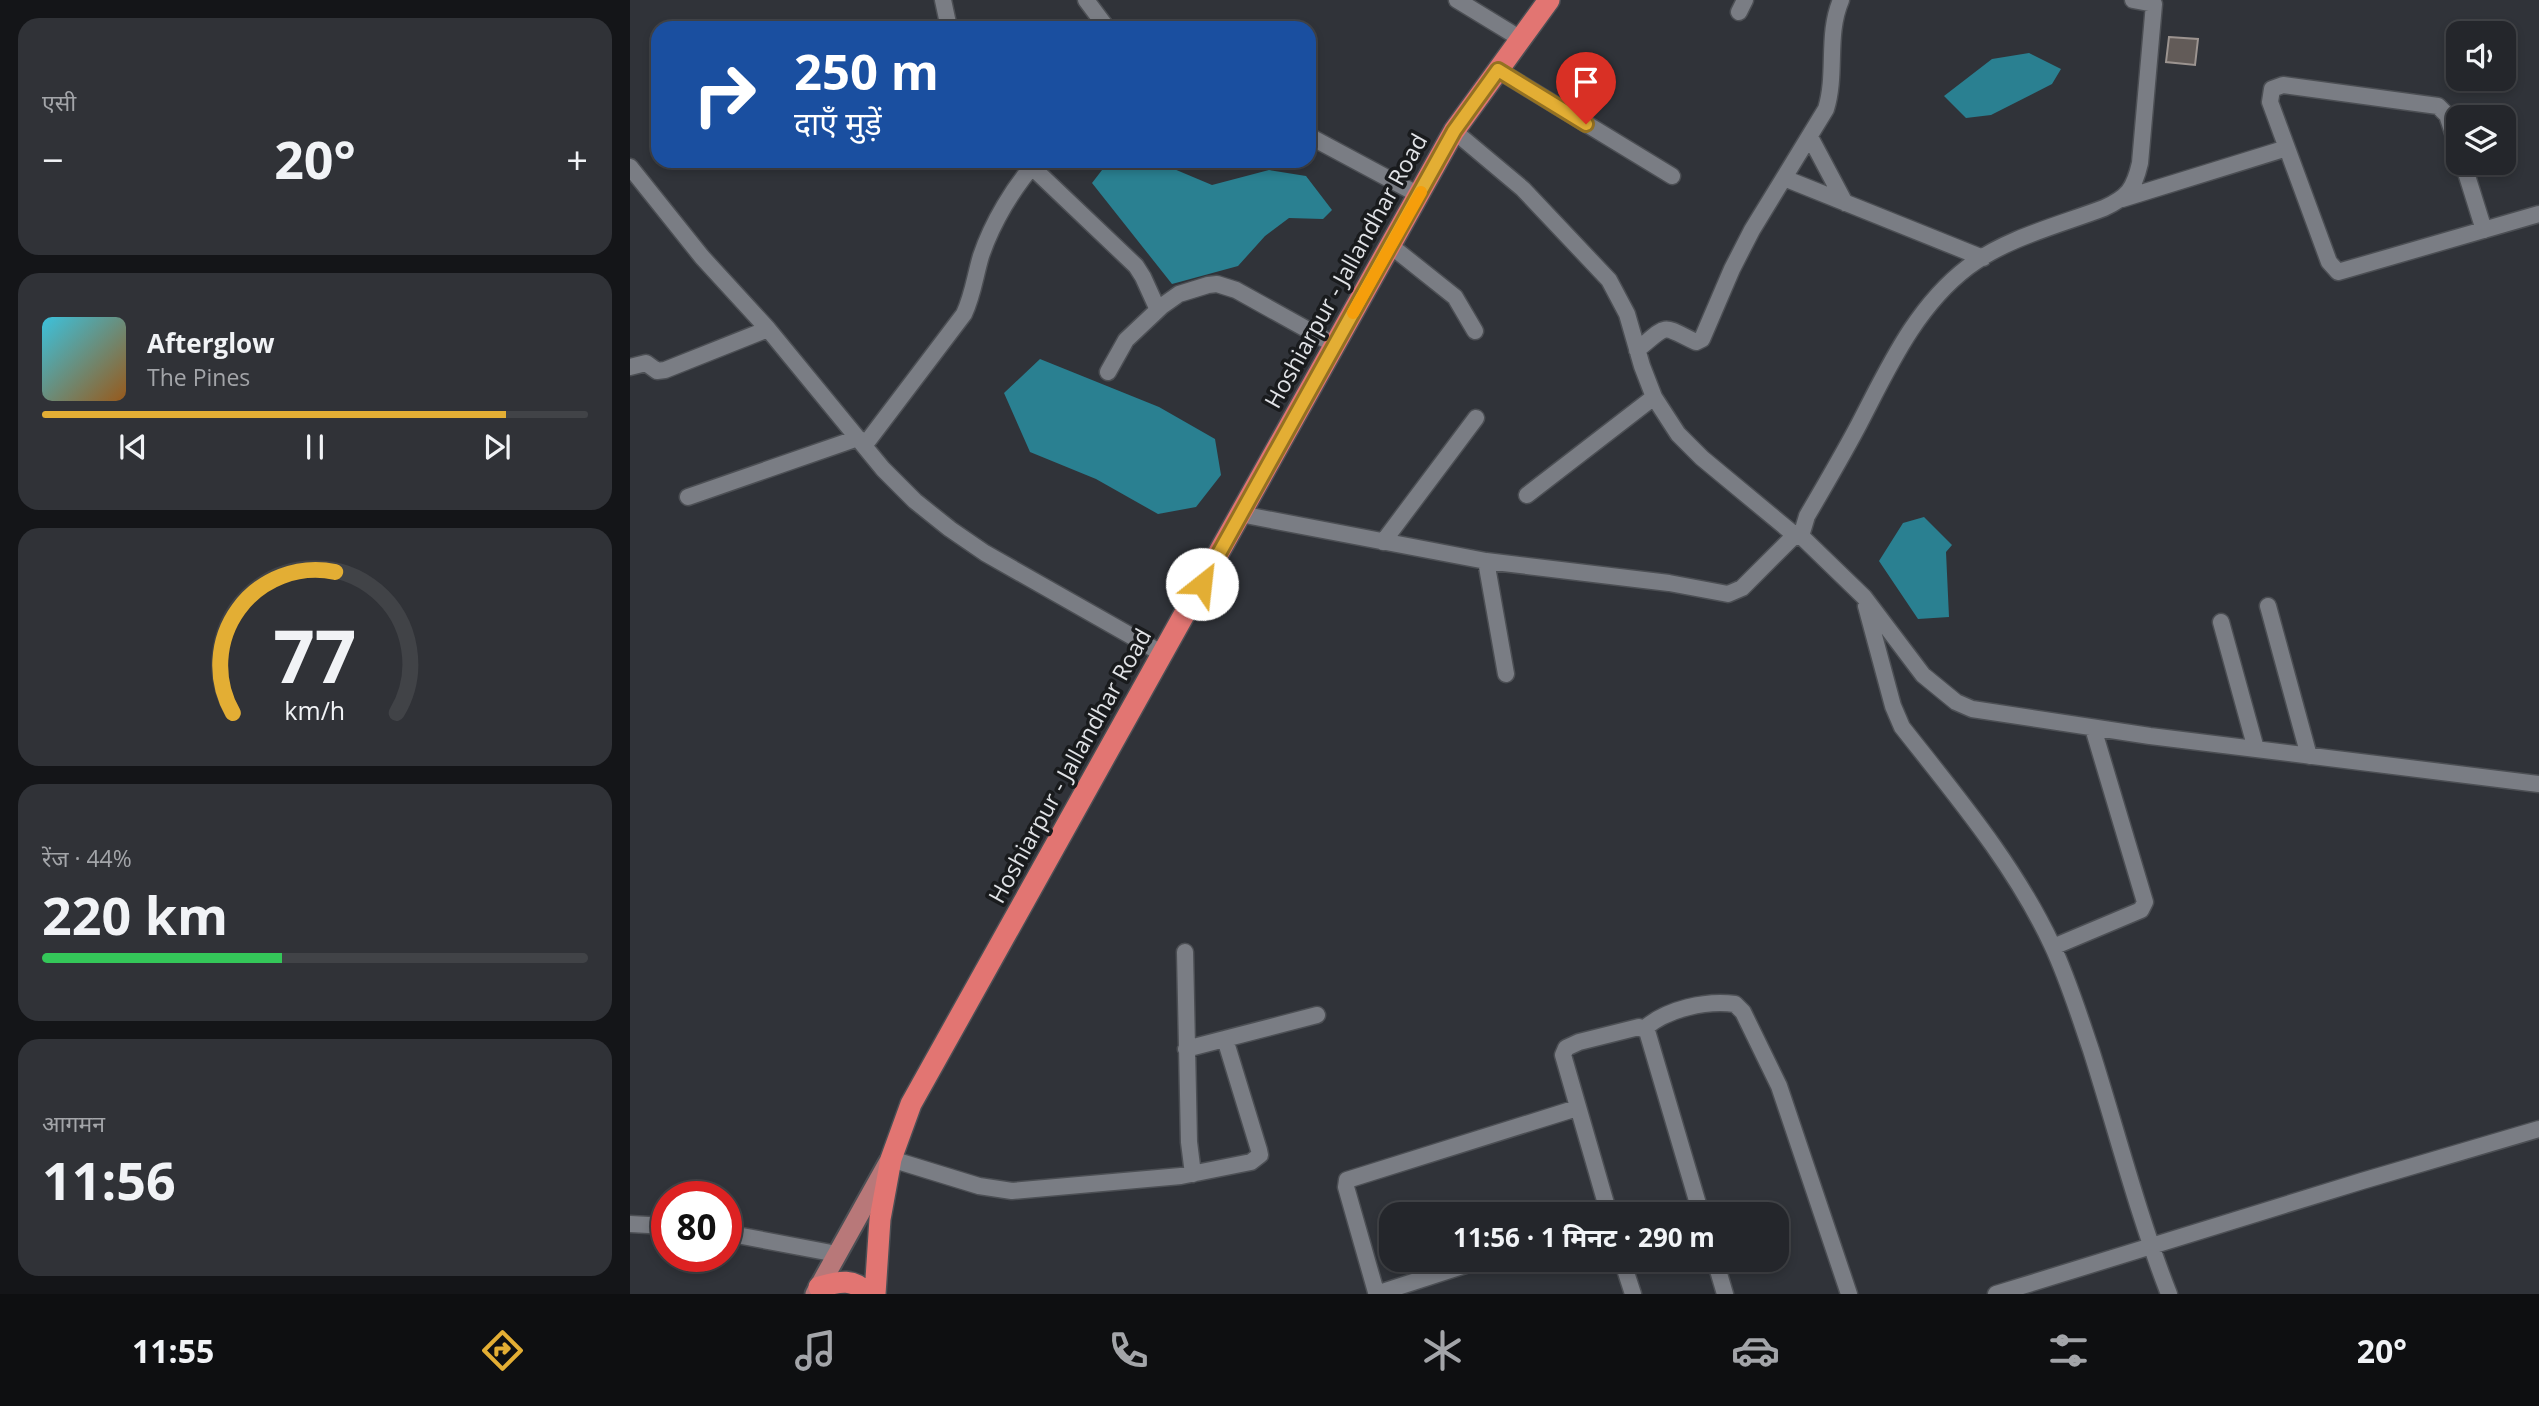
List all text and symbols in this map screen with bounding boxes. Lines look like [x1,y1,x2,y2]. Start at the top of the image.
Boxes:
map controls [2446,21,2516,175]
button: sound [2446,21,2516,91]
text: 250 m [794,38,939,104]
icon: right [679,49,770,140]
pin [1556,52,1616,124]
icon: arrive [1567,63,1605,101]
text: एसी [42,86,76,118]
text: दाएँ मुड़ें [794,101,882,144]
button: layers [2446,105,2516,175]
text: 20° [274,123,356,194]
street label: Hoshiarpur - Jallandhar Road [1256,127,1434,414]
text: − [42,133,64,185]
text: + [566,133,588,185]
text: Afterglow [147,325,274,361]
text: The Pines [147,361,250,393]
icon: previous [114,428,152,466]
icon: pause [296,428,334,466]
icon: next [478,428,516,466]
position arrow [1165,547,1239,621]
text: 77 [273,605,357,704]
street label: Hoshiarpur - Jallandhar Road [980,622,1158,909]
text: km/h [285,693,345,727]
text: रेंज · 44% [42,842,132,874]
text: 220 km [42,879,228,950]
text: आगमन [42,1107,105,1139]
text: 11:56 [42,1144,176,1215]
speed limit sign: 80 [651,1181,742,1272]
text: 11:56 · 1 मिनट · 290 m [1453,1219,1715,1255]
icon: directions [478,1326,527,1375]
icon: music [791,1326,840,1375]
icon: phone [1104,1326,1153,1375]
icon: climate [1418,1326,1467,1375]
icon: car [1731,1326,1780,1375]
icon: filters [2044,1326,2093,1375]
text: 11:55 [132,1329,214,1372]
text: 20° [2357,1329,2407,1372]

